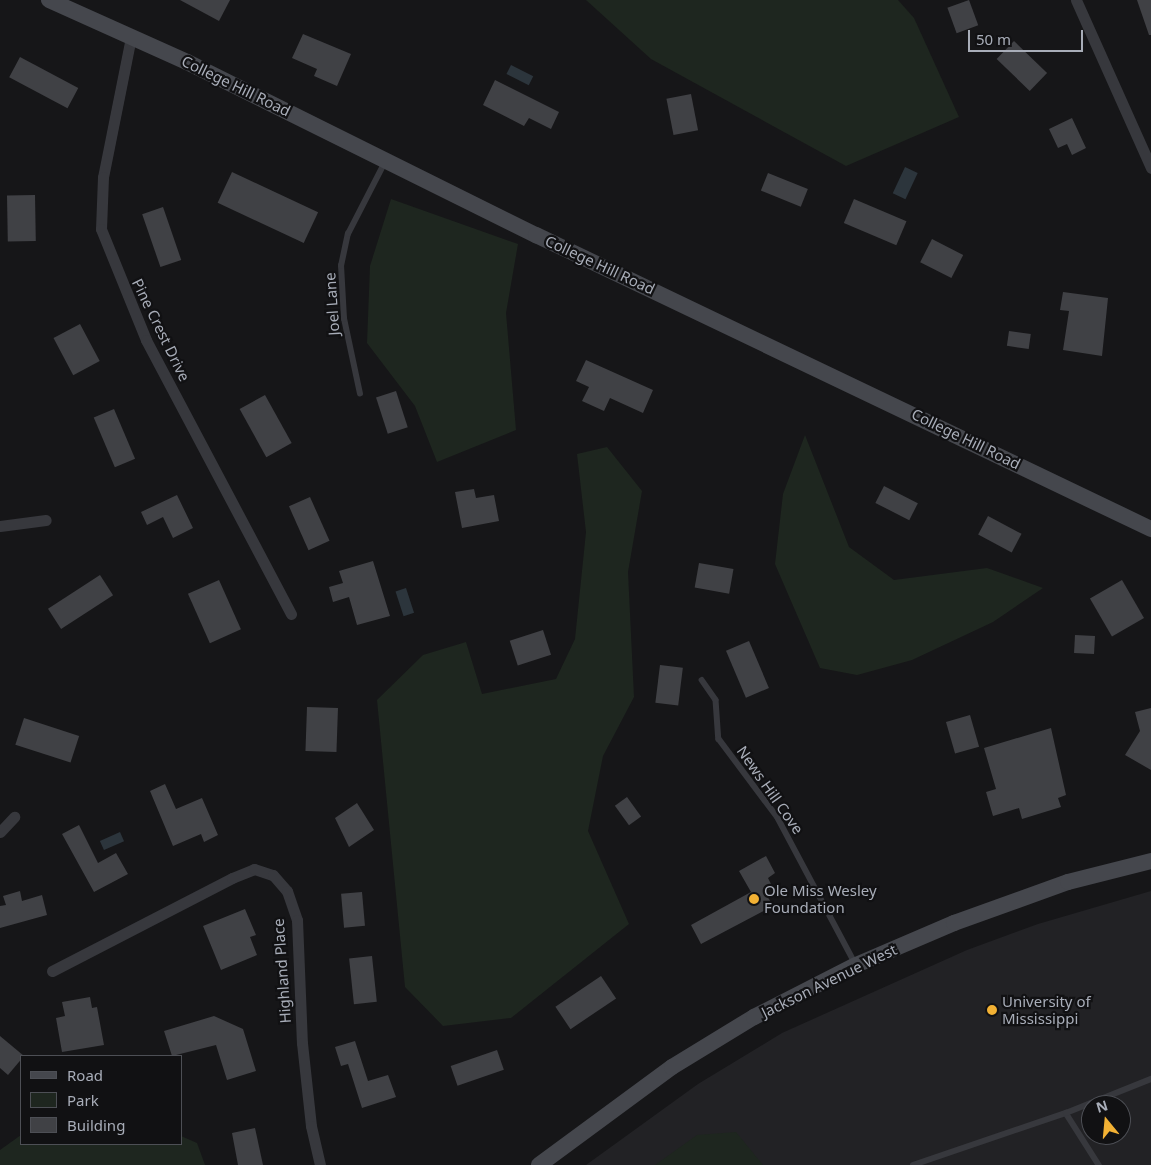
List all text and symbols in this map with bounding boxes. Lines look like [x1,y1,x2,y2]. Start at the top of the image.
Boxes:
scale bar [971,20,1086,52]
text: 50 m [976,29,1011,49]
street label: College Hill Road [179,52,293,120]
street label: College Hill Road [542,232,658,298]
street label: Joel Lane [321,272,343,336]
street label: Pine Crest Drive [128,276,194,384]
street label: College Hill Road [909,405,1023,473]
street label: News Hill Cove [733,742,807,838]
place label: Ole Miss Wesley Foundation [764,881,877,916]
marker: Ole Miss Wesley Foundation [748,893,760,905]
street label: Highland Place [269,918,295,1024]
street label: Jackson Avenue West [758,940,900,1022]
place label: University of Mississippi [1002,992,1091,1027]
marker: University of Mississippi [986,1004,998,1016]
legend [20,1055,182,1145]
text: Road [67,1065,103,1085]
text: Park [67,1090,99,1110]
north arrow [1081,1095,1131,1145]
text: N [1094,1095,1110,1117]
text: Building [67,1115,125,1135]

